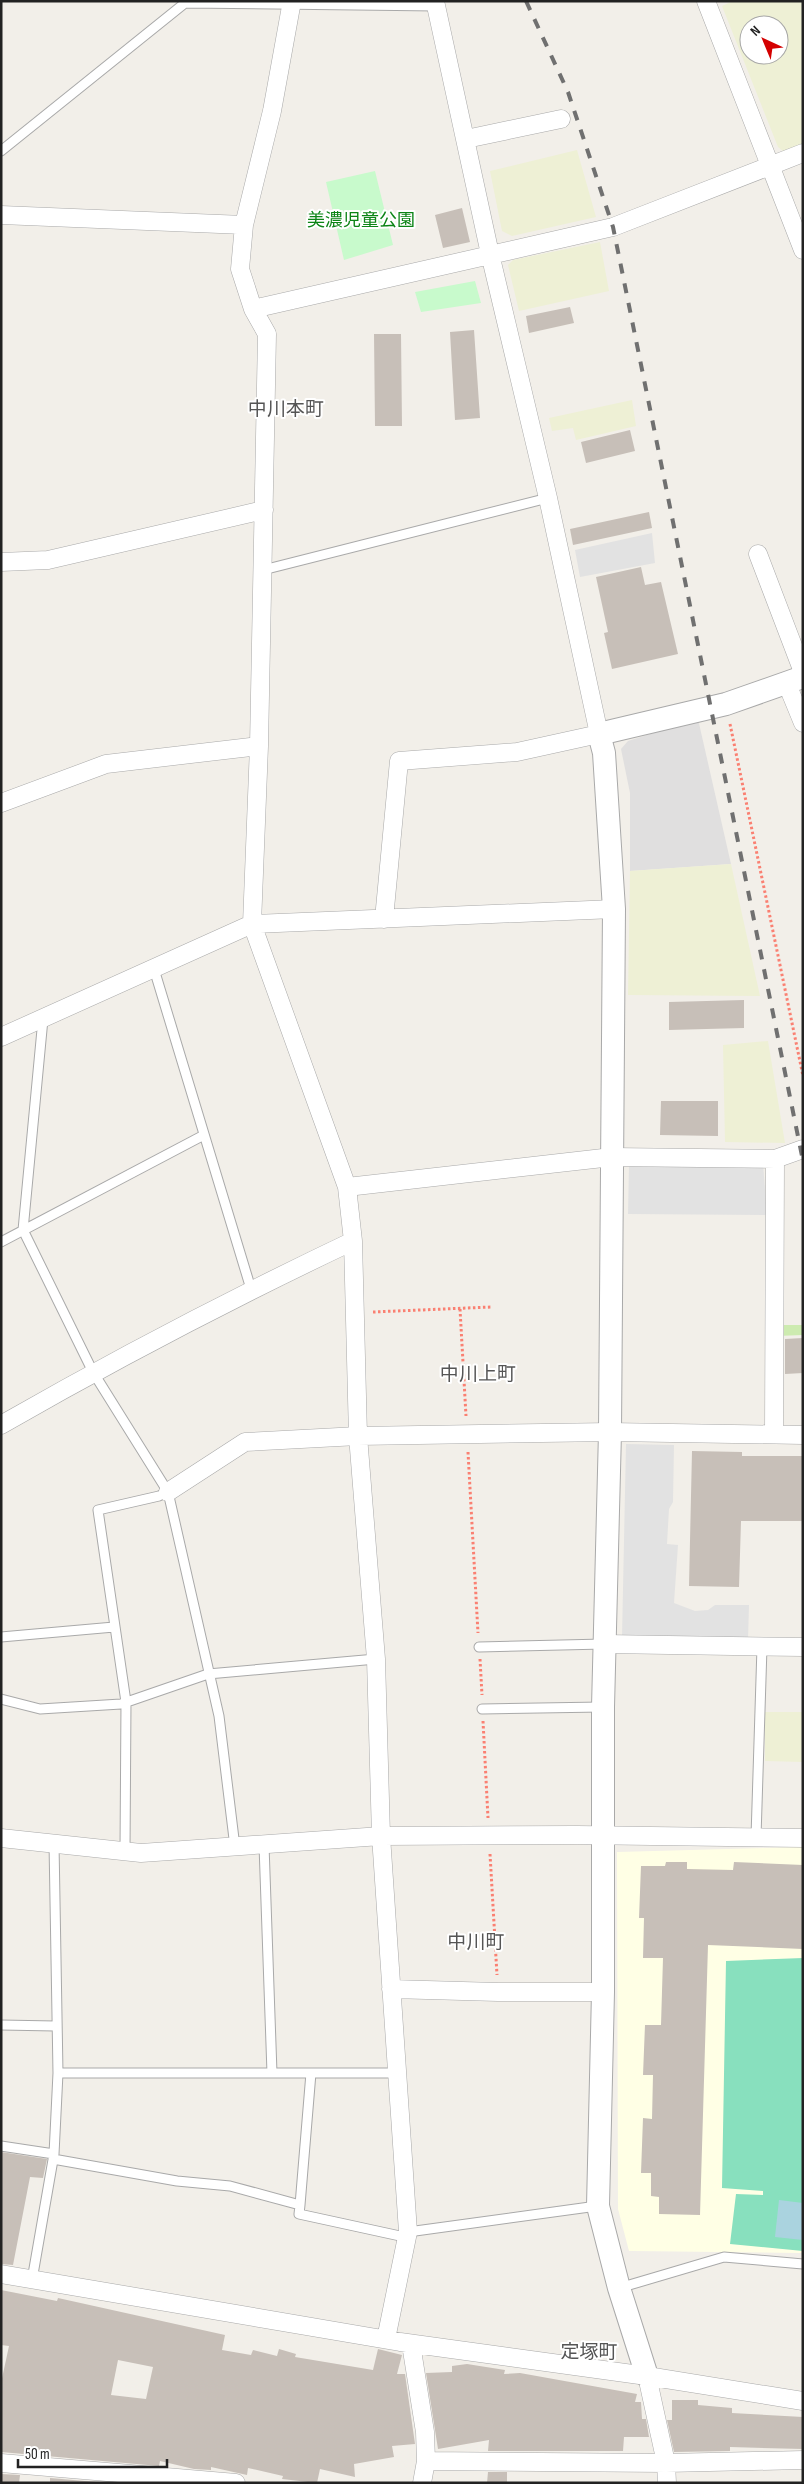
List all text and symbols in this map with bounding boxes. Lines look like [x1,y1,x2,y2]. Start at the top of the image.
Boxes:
north arrow [739,15,789,65]
text: N [747,22,764,40]
park label: 美濃児童公園 [307,210,415,231]
district label: 中川本町 [248,398,324,421]
district label: 中川上町 [440,1363,516,1386]
district label: 中川町 [447,1931,505,1954]
district label: 定塚町 [560,2341,618,2364]
scale bar [18,2436,166,2468]
text: 50 m [25,2445,50,2464]

